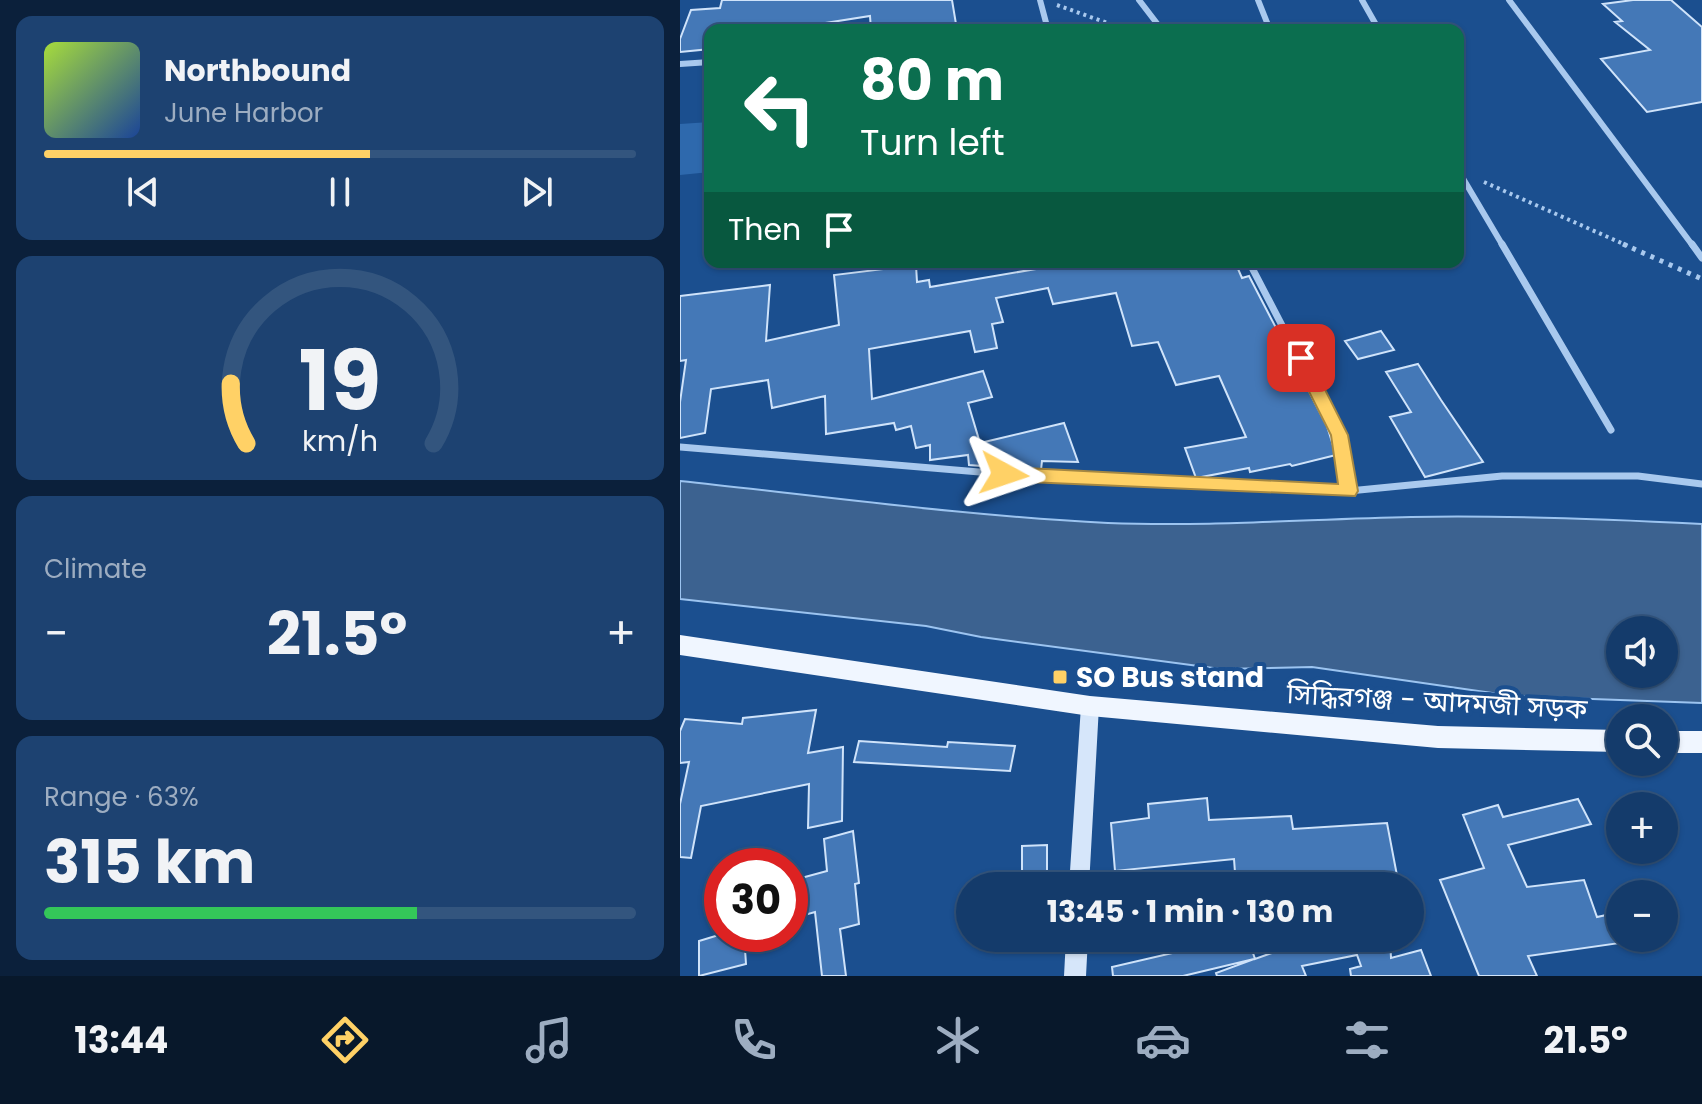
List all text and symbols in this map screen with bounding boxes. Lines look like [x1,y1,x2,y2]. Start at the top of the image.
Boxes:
text: 80 m [860,41,1004,120]
text: Northbound [164,49,351,92]
icon: left [728,56,832,160]
text: June Harbor [164,95,323,131]
text: Turn left [860,117,1005,168]
icon: previous [121,170,165,214]
icon: pause [318,170,362,214]
icon: next [515,170,559,214]
text: Then [728,208,801,251]
icon: arrive [817,208,861,252]
text: 19 [299,323,381,439]
pin [1267,324,1335,392]
icon: arrive [1279,336,1323,380]
text: km/h [302,421,378,461]
position arrow [962,432,1046,516]
text: Climate [44,551,147,587]
text: 21.5° [267,592,407,676]
text: − [44,603,68,664]
text: + [606,603,636,664]
map controls [1606,616,1678,952]
button: sound [1606,616,1678,688]
place label: SO Bus stand [1076,658,1264,697]
marker: SO Bus stand [1051,668,1069,686]
street label: সিদ্ধিরগঞ্জ - আদমজী সড়ক [1285,674,1589,729]
button: search [1606,704,1678,776]
text: Range · 63% [44,779,199,815]
button: + [1606,792,1678,864]
text: 315 km [44,820,255,904]
speed limit sign: 30 [704,848,808,952]
button: − [1606,880,1678,952]
text: 13:45 · 1 min · 130 m [1047,890,1333,933]
icon: directions [317,1012,373,1068]
icon: music [521,1012,577,1068]
icon: phone [726,1012,782,1068]
icon: climate [930,1012,986,1068]
icon: car [1135,1012,1191,1068]
icon: filters [1339,1012,1395,1068]
text: 13:44 [74,1015,169,1066]
text: 21.5° [1543,1015,1628,1066]

